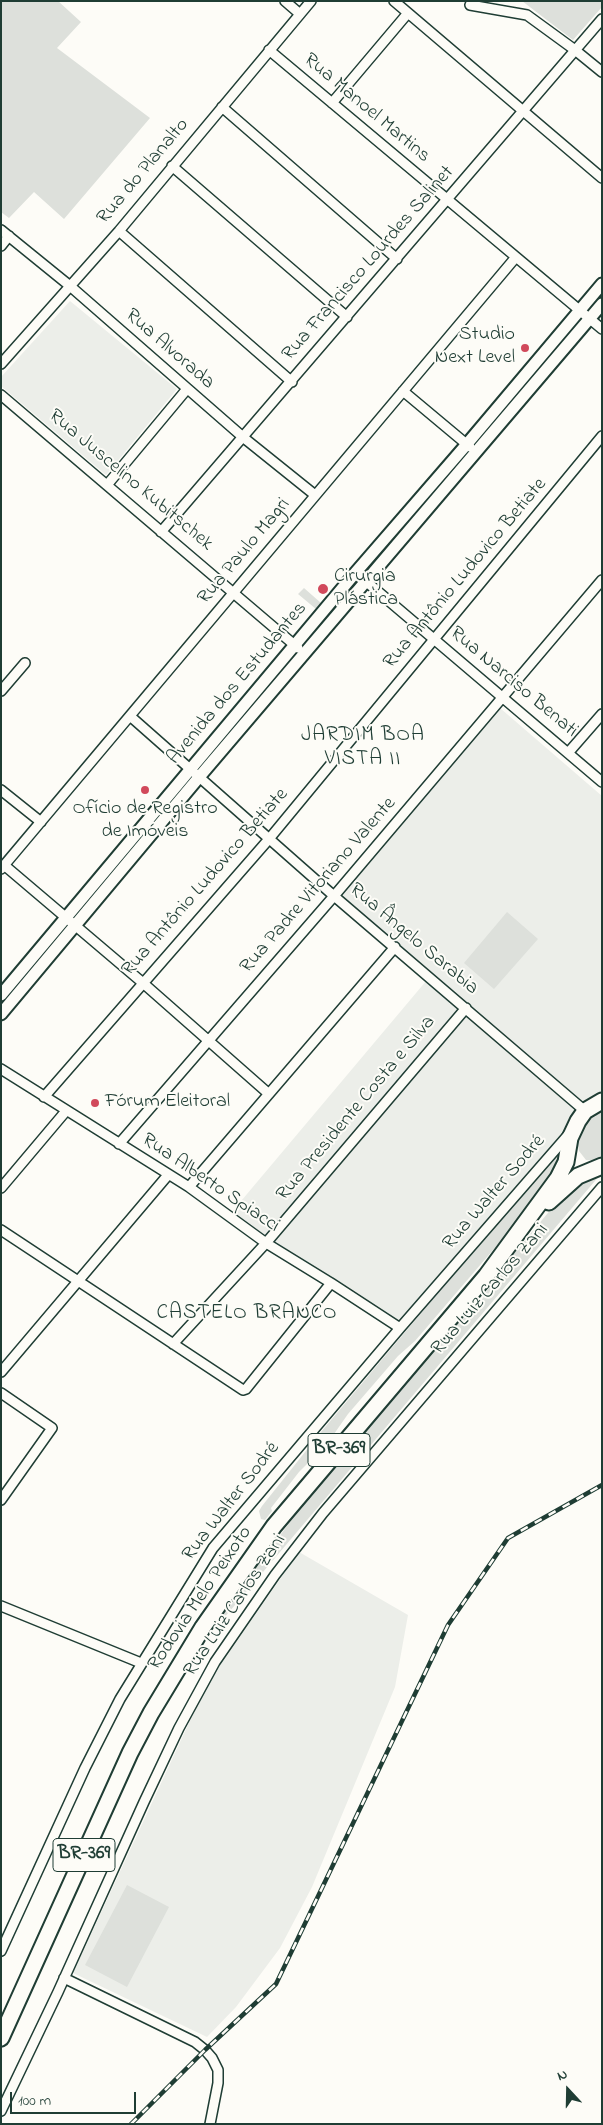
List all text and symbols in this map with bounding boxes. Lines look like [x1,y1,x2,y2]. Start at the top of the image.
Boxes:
street label: Rua Manoel Martins [298,49,434,169]
street label: Rua do Planalto [93,114,195,230]
street label: Rua Francisco Lourdes Salinet [278,162,460,366]
street label: Rua Alvorada [119,305,219,395]
place label: Studio Next Level [435,324,515,371]
marker: Studio Next Level [519,342,531,354]
street label: Rua Juscelino Kubitschek [43,405,217,557]
street label: Rua Antônio Ludovico Betiate [379,474,553,674]
street label: Rua Paulo Magri [194,494,296,610]
place label: Cirurgia Plástica [334,566,398,613]
marker: Cirurgia Plástica [316,582,330,596]
street label: Avenida dos Estudantes [163,598,313,770]
street label: Rua Narciso Benati [444,622,582,744]
district label: JARDIM BOA VISTA II [300,724,426,774]
street label: Rua Antônio Ludovico Betiate [118,784,294,982]
marker: Ofício de Registro de Imóveis [139,784,151,796]
street label: Rua Padre Vitoriano Valente [236,793,402,979]
place label: Ofício de Registro de Imóveis [72,798,218,845]
street label: Rua Ângelo Sarabia [343,879,483,1001]
street label: Rua Presidente Costa e Silva [272,1011,442,1207]
place label: Fórum Eleitoral [105,1091,230,1115]
marker: Fórum Eleitoral [89,1097,101,1109]
street label: Rua Alberto Spiacci [136,1129,284,1239]
street label: Rua Walter Sodré [439,1131,551,1255]
street label: Rua Luiz Carlos Zani [427,1219,555,1361]
district label: CASTELO BRANCO [155,1302,339,1328]
road number: BR-369 [308,1434,370,1466]
street label: Rua Walter Sodré [178,1438,286,1566]
street label: Rodovia Melo Peixoto [144,1522,258,1676]
street label: Rua Luiz Carlos Zani [179,1530,293,1682]
road number: BR-369 [53,1838,115,1872]
text: N [554,2064,571,2087]
north arrow [543,2065,593,2115]
scale bar [12,2082,139,2114]
text: 100 m [18,2090,51,2112]

